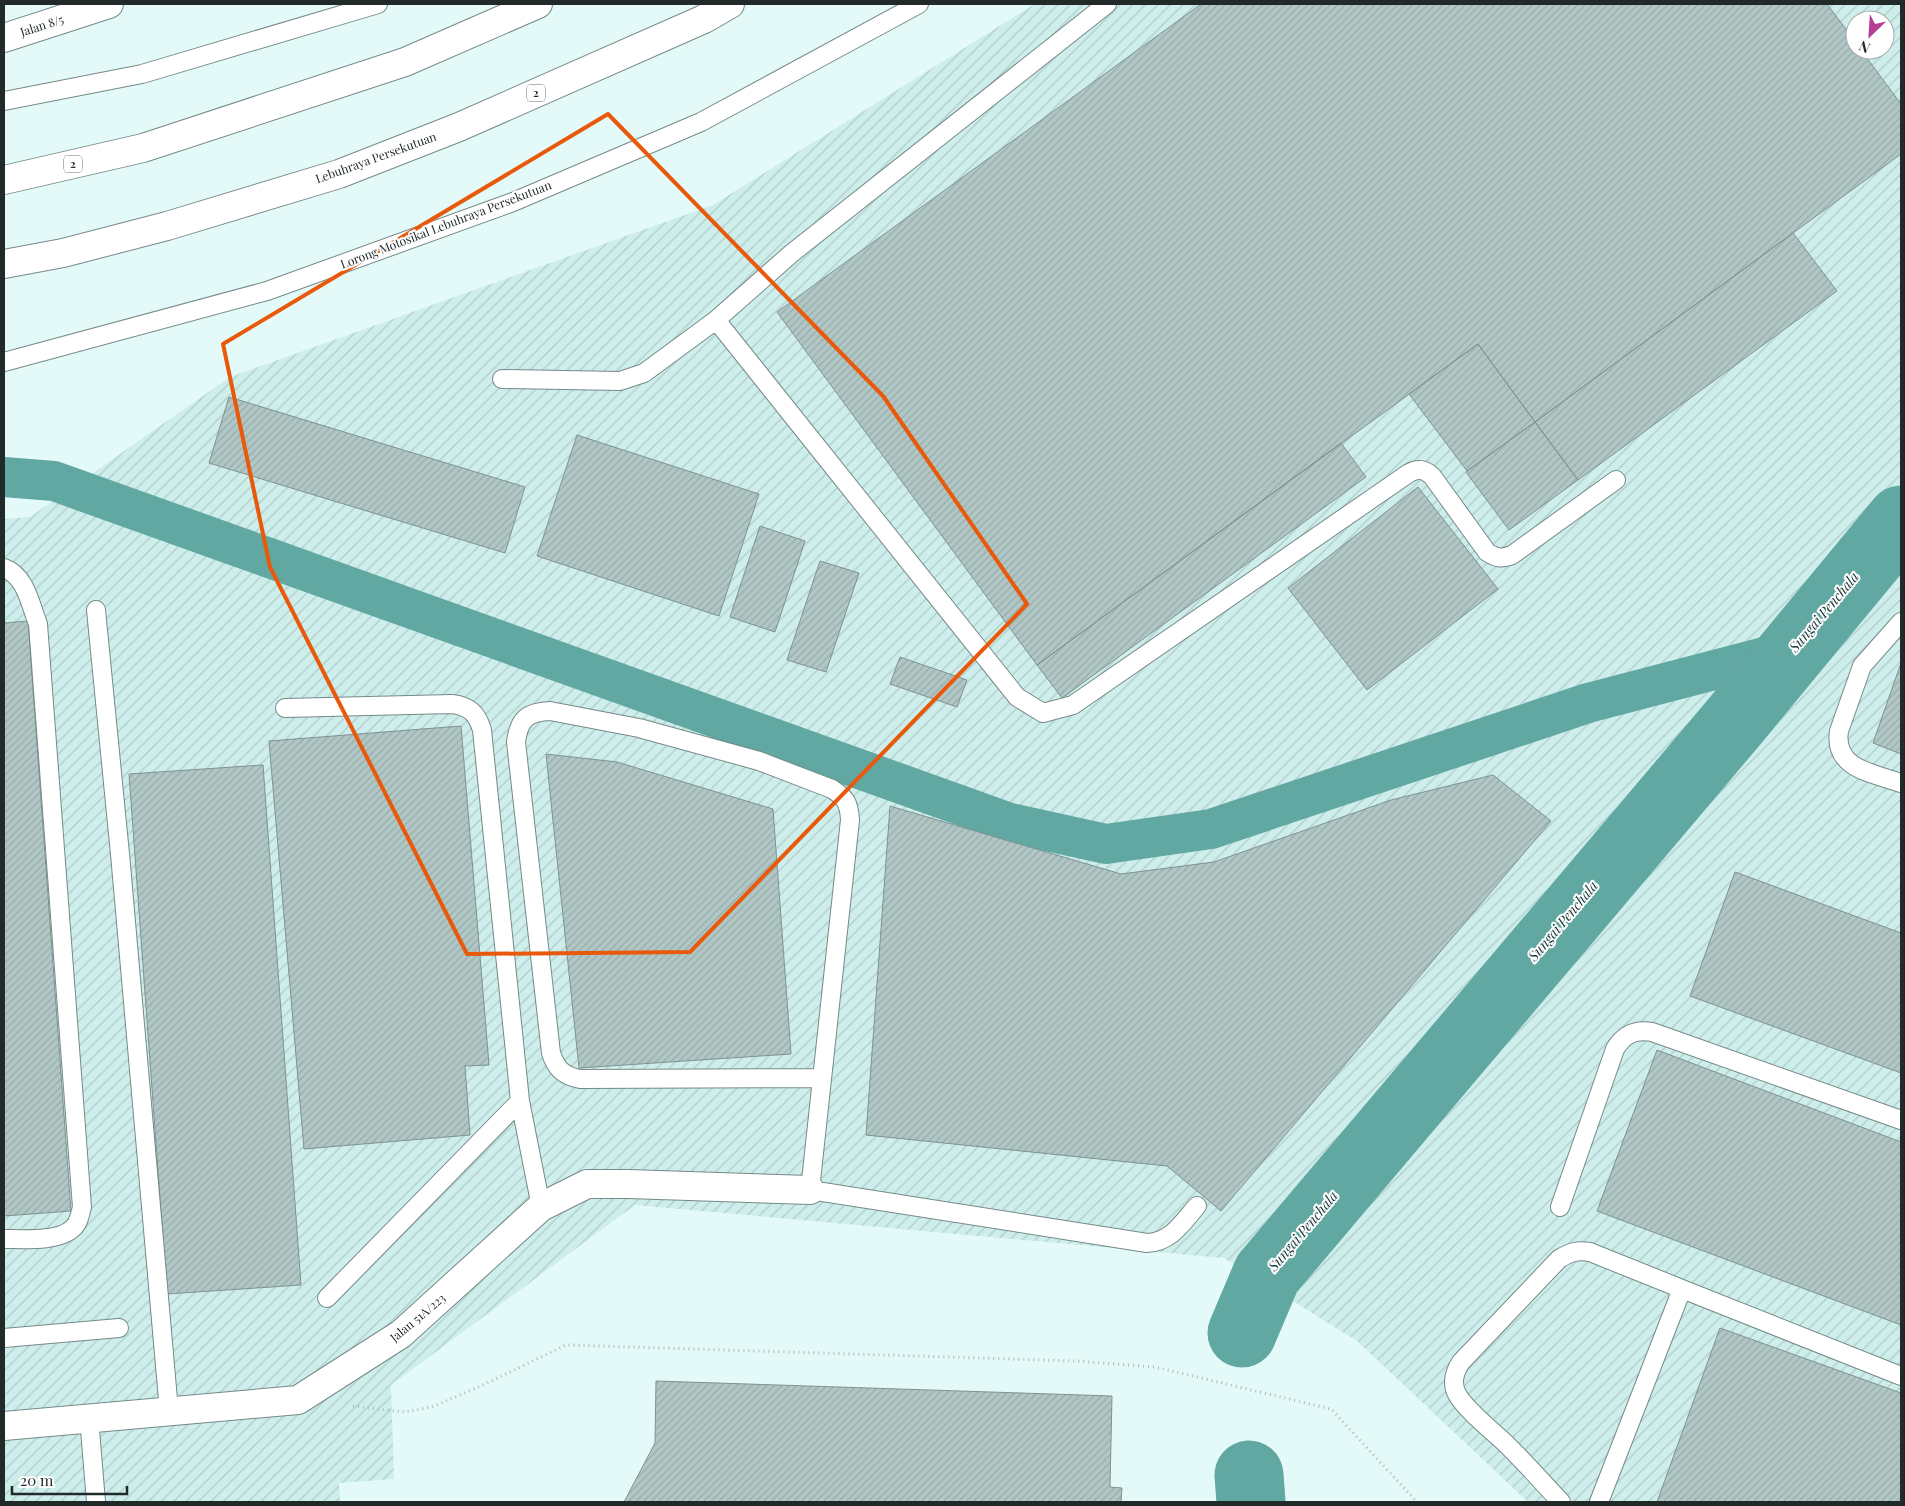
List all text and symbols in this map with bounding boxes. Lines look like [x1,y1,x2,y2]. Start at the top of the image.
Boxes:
north arrow [1845,10,1895,60]
street label: Jalan 8/5 [17,11,65,40]
text: N [1856,36,1873,58]
road number: 2 [527,85,545,102]
street label: Lebuhraya Persekutuan [313,128,438,186]
road number: 2 [64,156,82,172]
street label: Lorong Motosikal Lebuhraya Persekutuan [338,176,553,272]
water label: Sungai Penchala [1784,567,1863,657]
water label: Sungai Penchala [1523,876,1602,966]
water label: Sungai Penchala [1263,1186,1342,1276]
street label: Jalan 51A/223 [386,1289,448,1346]
scale bar [12,1464,128,1496]
text: 20 m [20,1470,54,1490]

